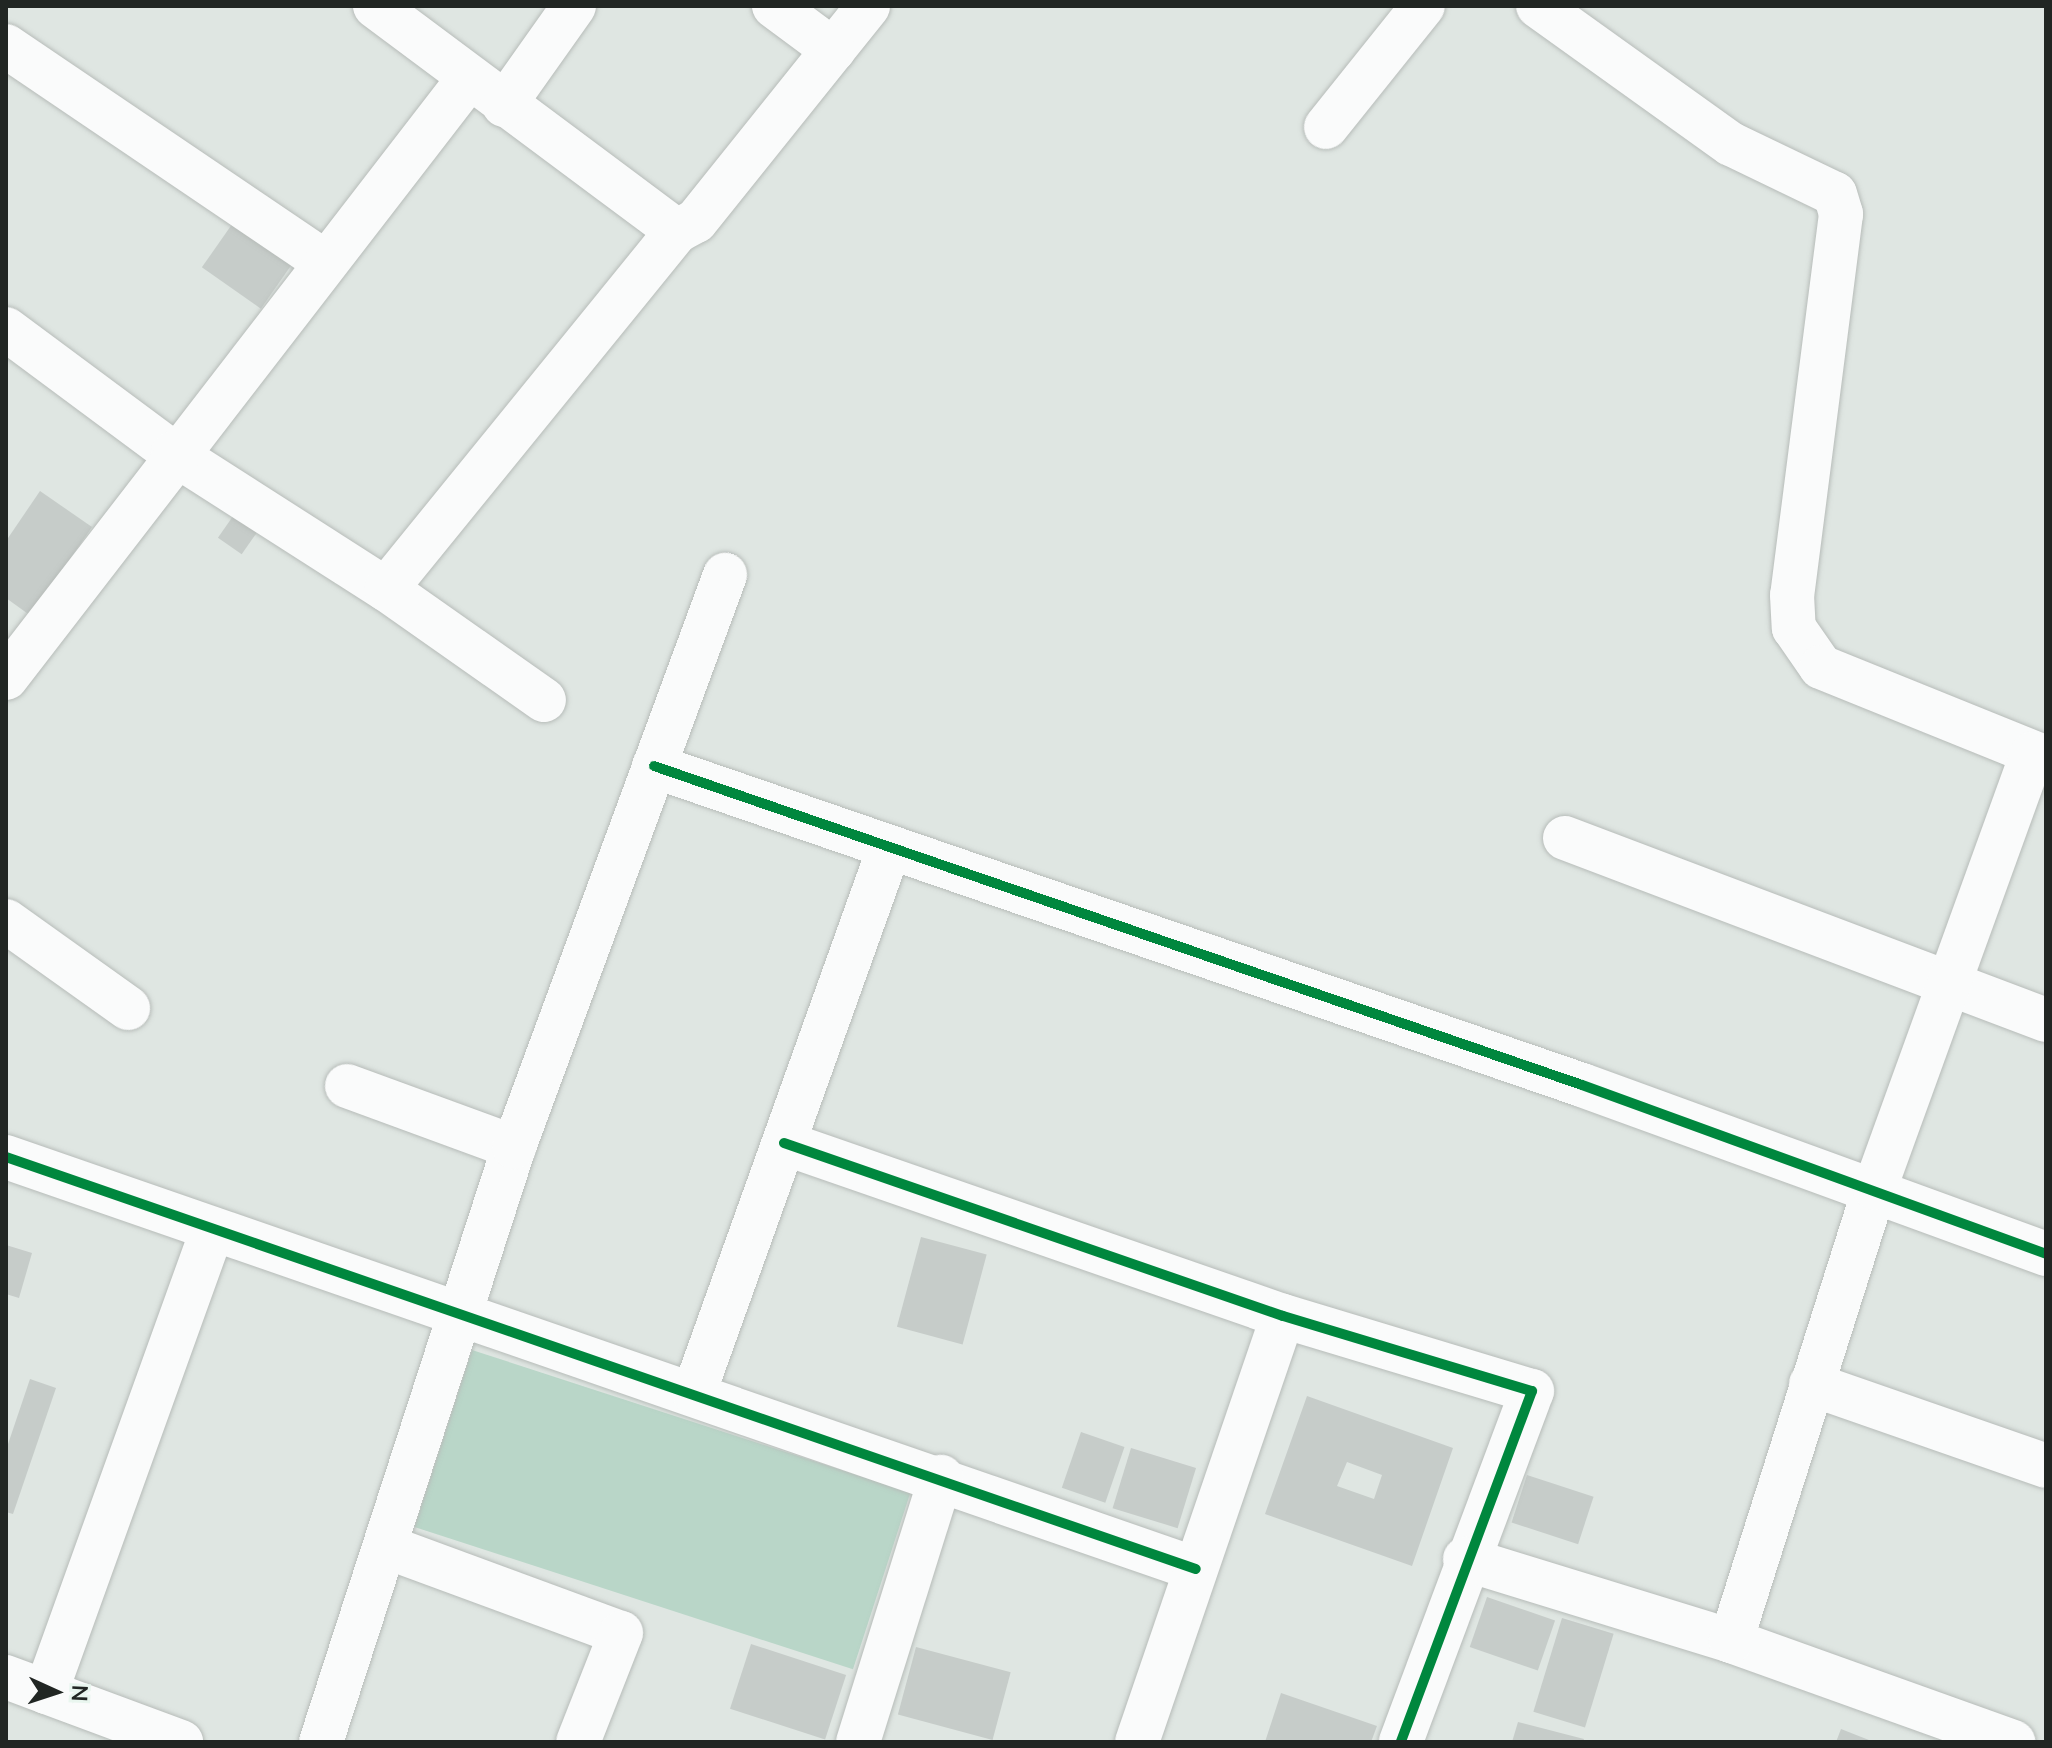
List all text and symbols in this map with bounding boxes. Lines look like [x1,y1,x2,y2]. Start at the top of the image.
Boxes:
north arrow [16,1652,96,1732]
text: N [66,1684,94,1702]

